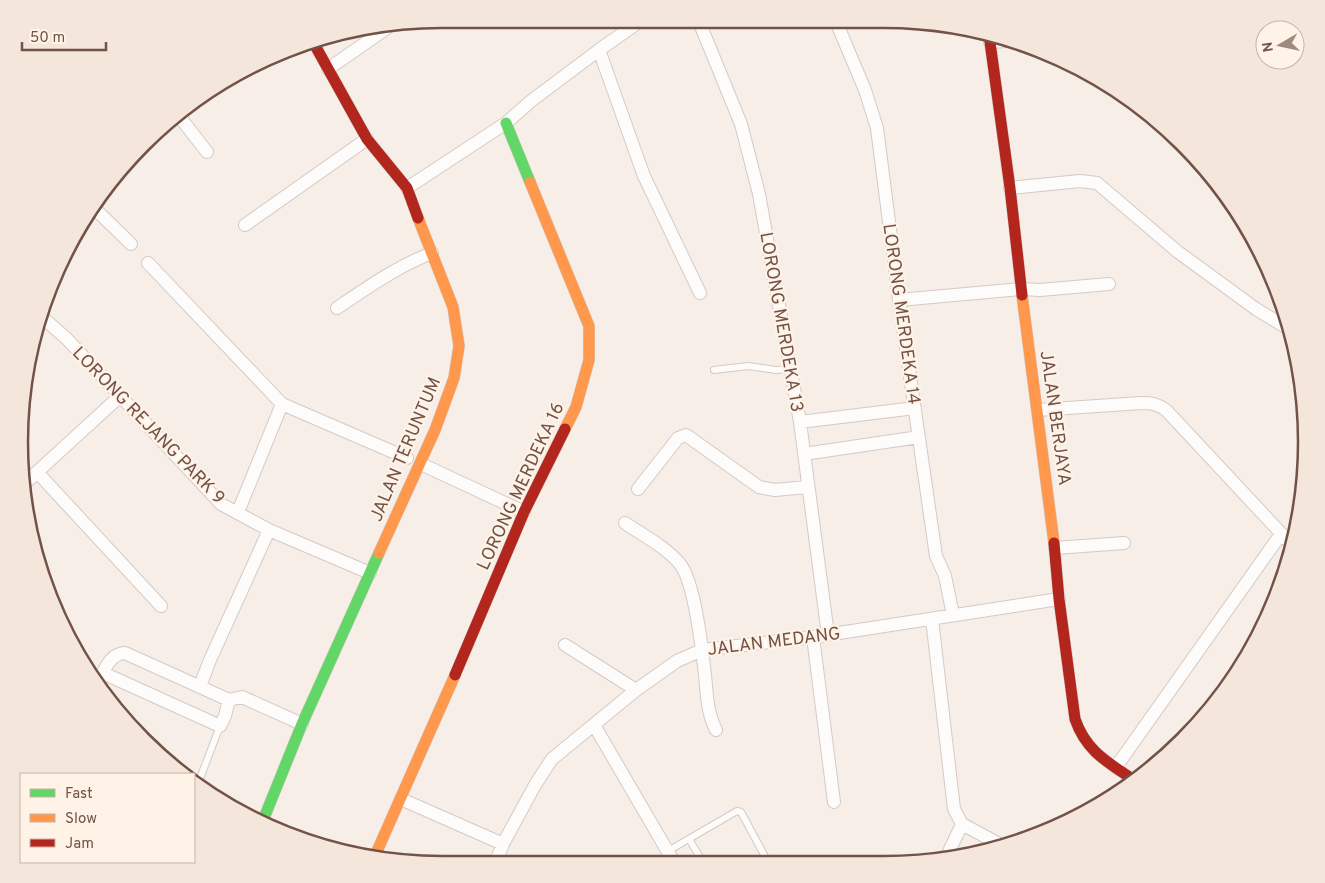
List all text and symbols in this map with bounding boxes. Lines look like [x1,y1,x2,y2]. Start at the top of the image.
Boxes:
scale bar [22,20,106,52]
north arrow [1255,20,1305,70]
text: 50 m [30,29,65,48]
text: N [1259,40,1278,53]
street label: LORONG MERDEKA 14 [876,222,925,406]
street label: LORONG MERDEKA 13 [753,230,808,414]
street label: LORONG REJANG PARK 9 [66,342,229,510]
street label: JALAN BERJAYA [1034,349,1075,487]
street label: JALAN TERUNTUM [366,374,447,525]
street label: LORONG MERDEKA 16 [472,399,570,574]
street label: JALAN MEDANG [706,623,842,662]
legend [20,773,195,863]
text: Fast [65,785,93,804]
text: Slow [65,810,97,829]
text: Jam [65,835,94,854]

